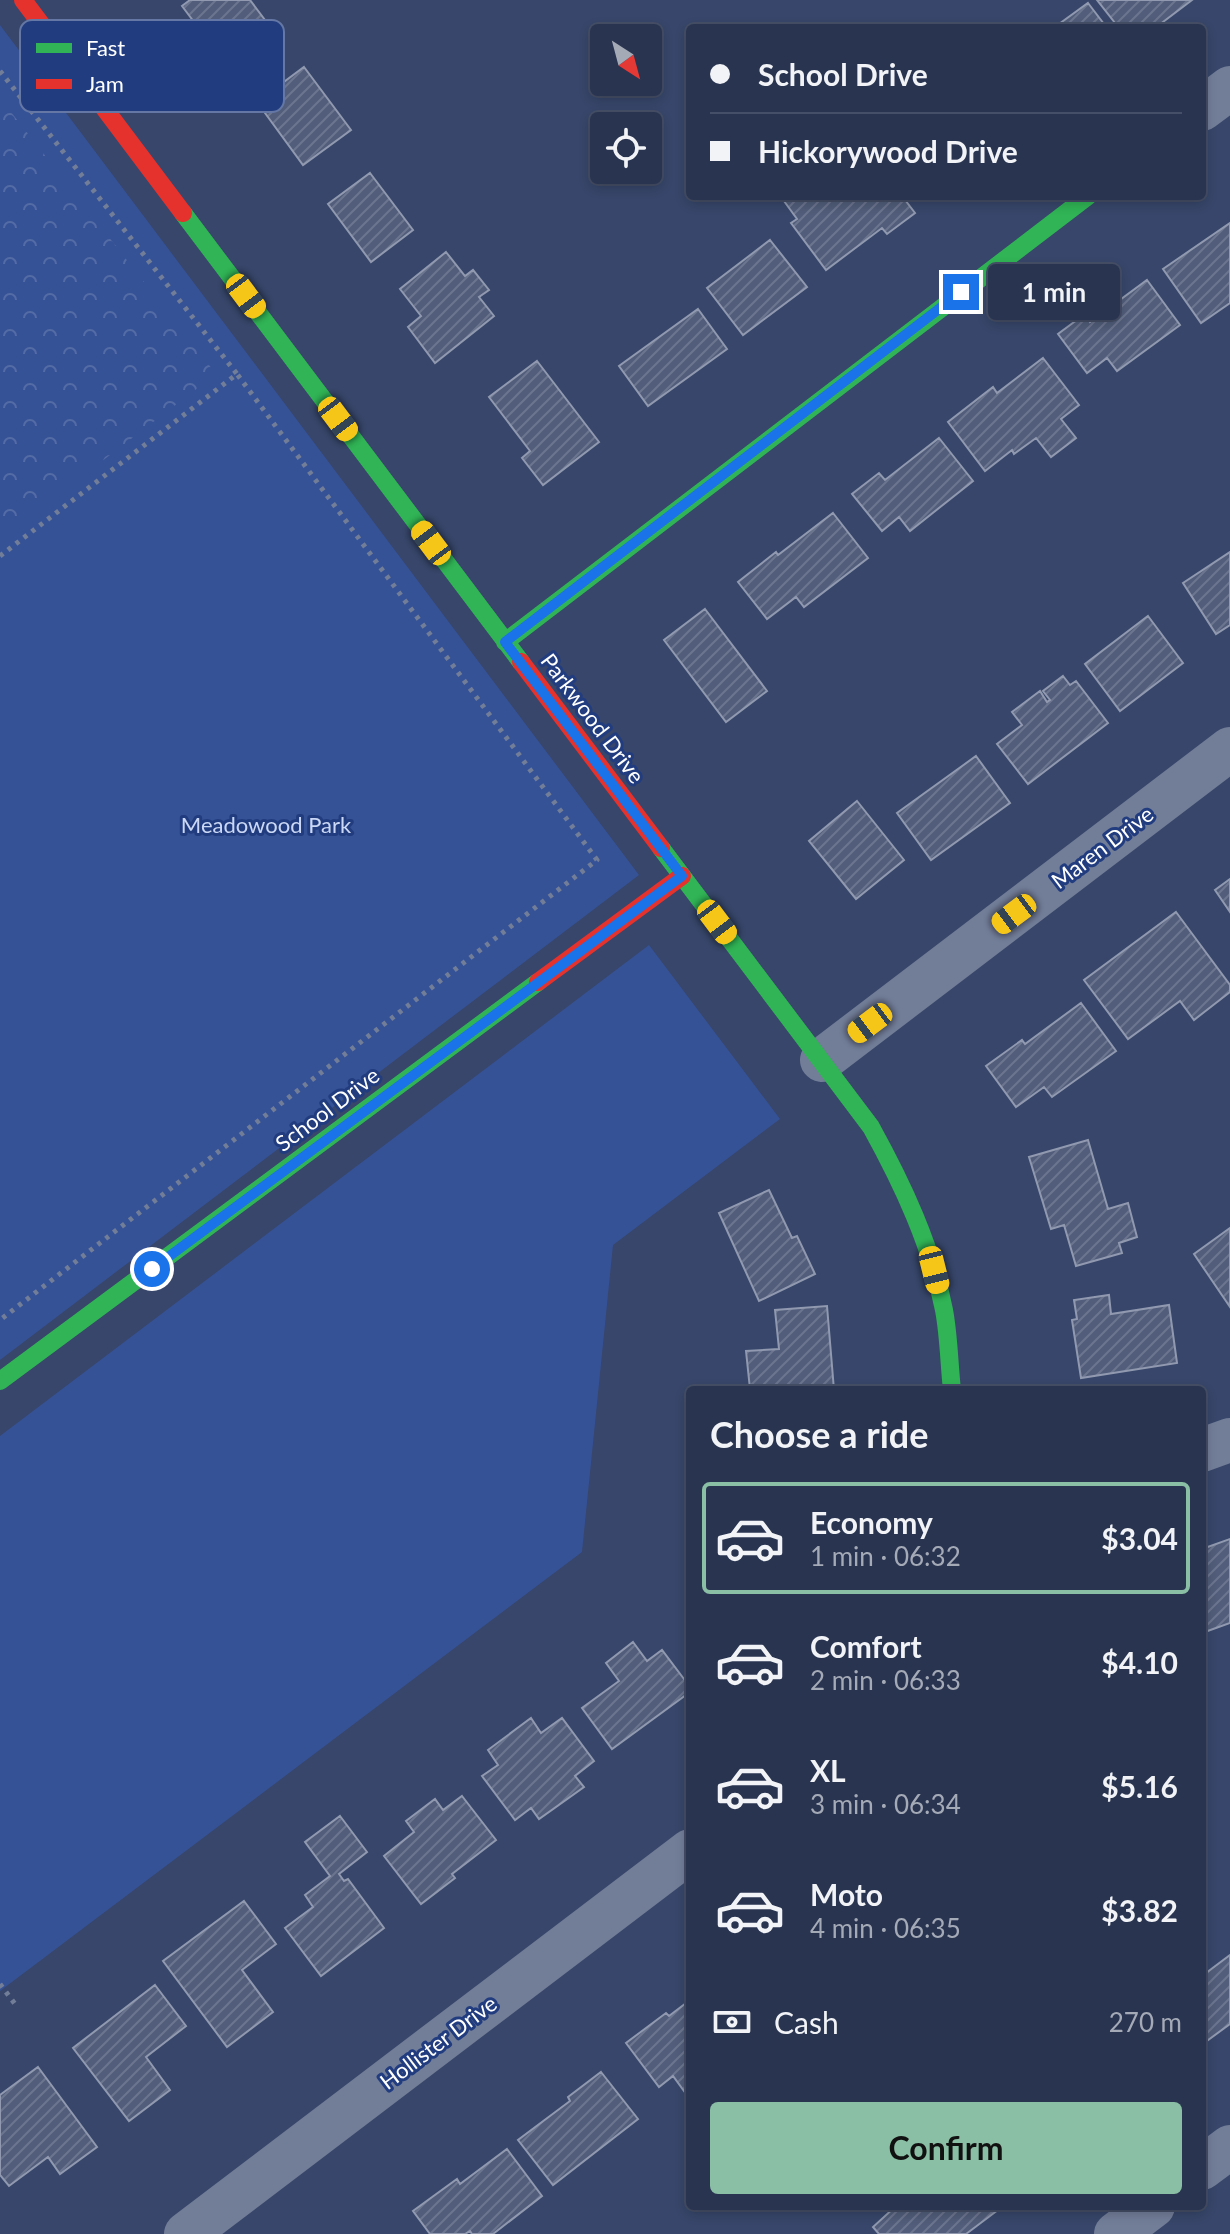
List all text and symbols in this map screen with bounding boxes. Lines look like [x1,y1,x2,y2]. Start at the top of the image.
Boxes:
legend [20,20,284,112]
north arrow [590,24,662,96]
map controls [590,24,662,184]
text: Fast [86,34,125,61]
text: School Drive [758,56,928,92]
text: Jam [86,70,124,97]
button: locate [590,112,662,184]
text: Hickorywood Drive [758,133,1018,169]
callout: 1 min [989,264,1121,320]
car [222,270,270,322]
route end [943,274,979,310]
text: 1 min [1022,276,1086,308]
car [314,393,362,445]
car [407,517,455,569]
street label: Parkwood Drive [535,648,651,788]
street label: Maren Drive [1046,800,1158,894]
park label: Meadowood Park [181,811,352,838]
car [988,890,1040,938]
car [693,896,741,948]
car [844,999,896,1047]
street label: School Drive [270,1061,384,1157]
car [917,1244,951,1296]
route start [134,1251,170,1287]
text: Choose a ride [710,1412,929,1456]
icon: car [714,1502,786,1574]
text: Economy [810,1504,933,1540]
text: $3.04 [1101,1520,1178,1556]
text: 1 min · 06:32 [810,1540,961,1572]
icon: car [714,1626,786,1698]
text: Comfort [810,1628,922,1664]
text: $4.10 [1101,1644,1178,1680]
text: 2 min · 06:33 [810,1664,961,1696]
icon: car [714,1750,786,1822]
text: XL [810,1752,846,1788]
text: $5.16 [1101,1768,1178,1804]
text: 3 min · 06:34 [810,1788,961,1820]
icon: car [714,1874,786,1946]
text: Moto [810,1876,883,1912]
text: $3.82 [1101,1892,1178,1928]
text: 4 min · 06:35 [810,1912,961,1944]
street label: Hollister Drive [374,1989,502,2095]
icon: cash [710,2000,754,2044]
text: Cash [774,2004,839,2040]
text: 270 m [1109,2006,1182,2038]
button: Confirm [710,2102,1182,2194]

